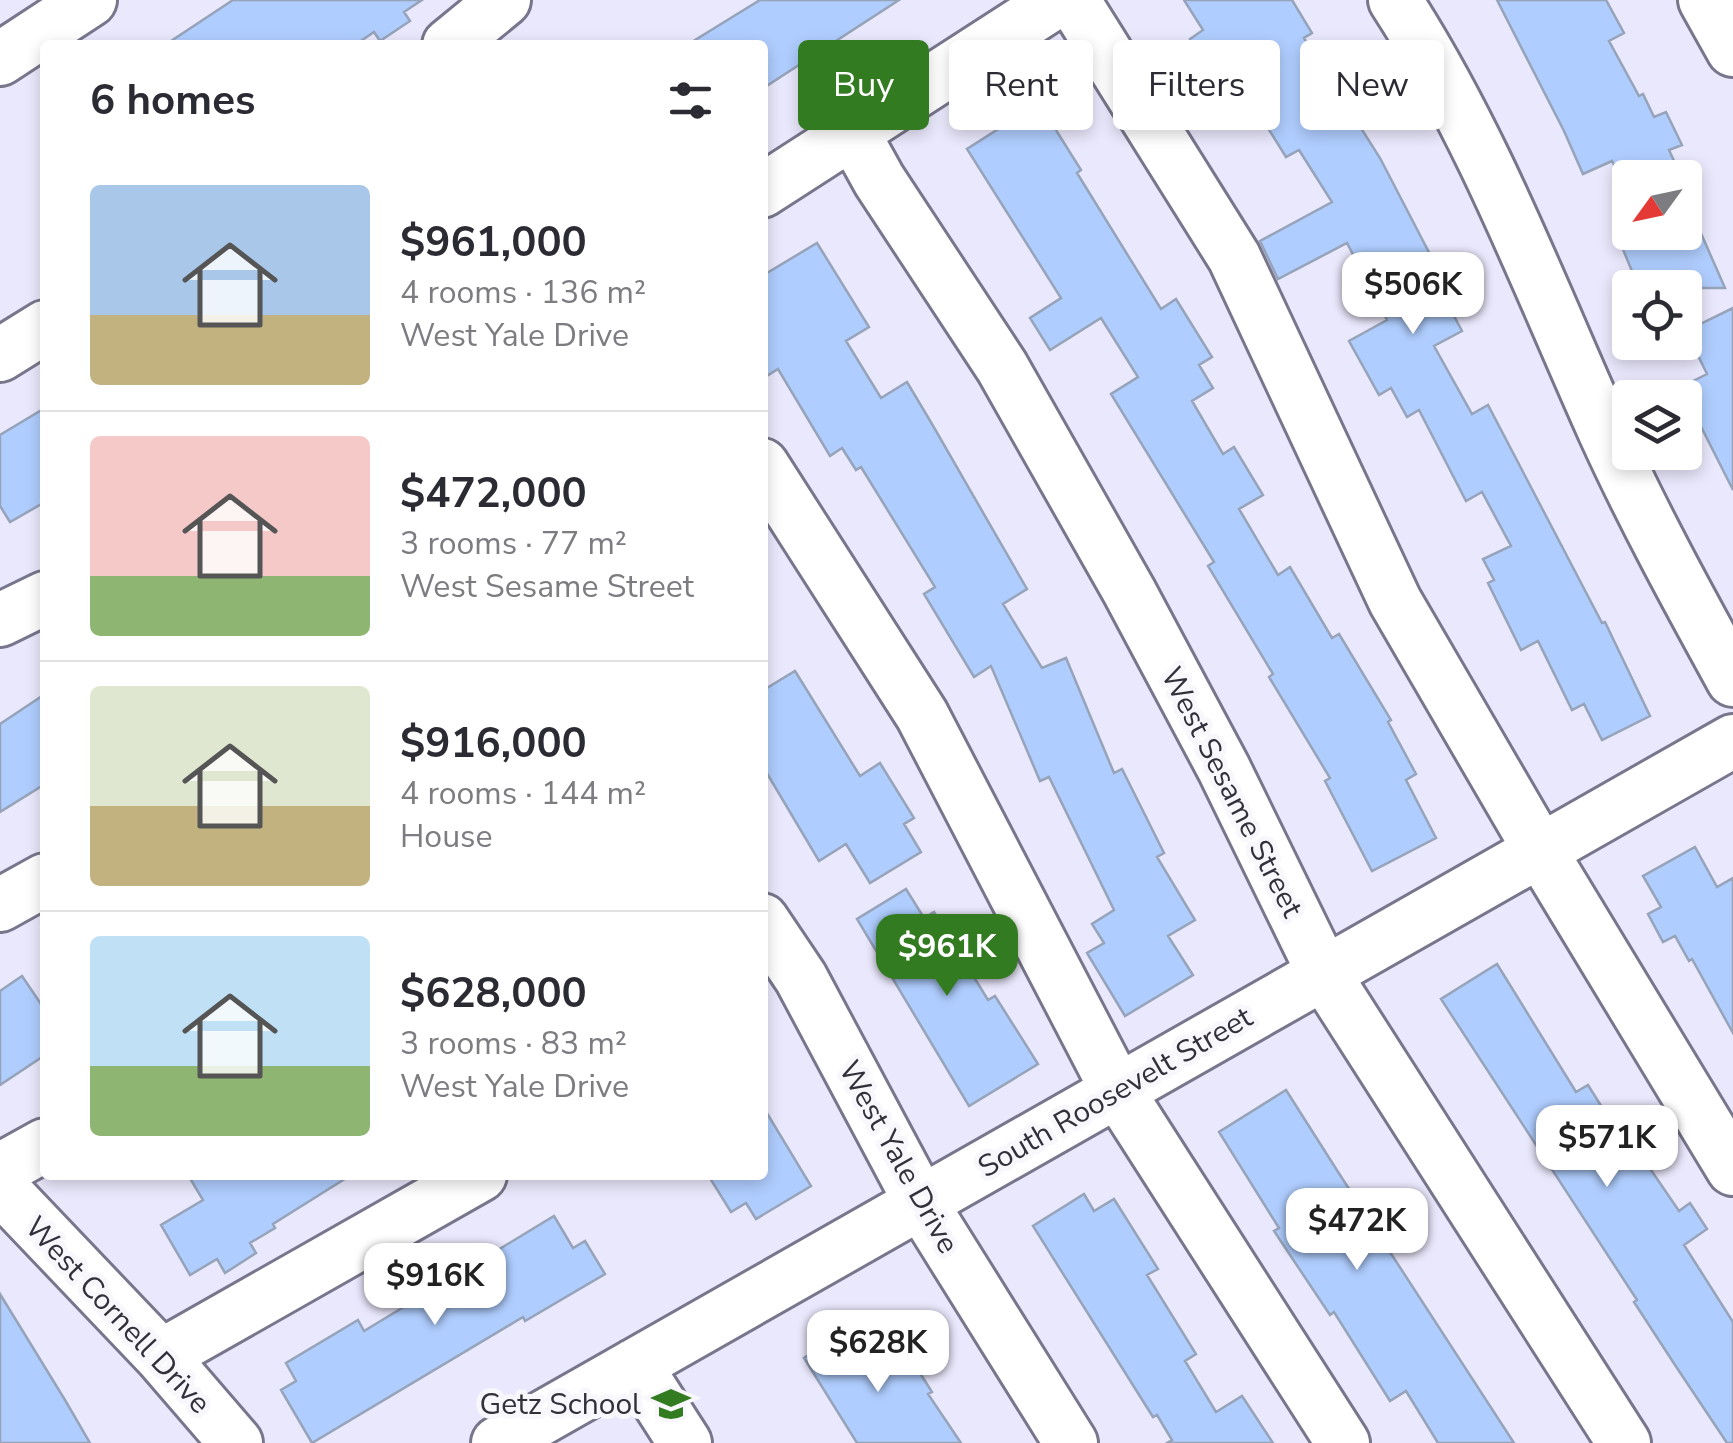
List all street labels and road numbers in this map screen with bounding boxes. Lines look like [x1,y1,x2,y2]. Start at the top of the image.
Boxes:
street label: West Sesame Street [1151,660,1313,925]
street label: South Roosevelt Street [971,997,1260,1188]
street label: West Yale Drive [829,1053,969,1261]
street label: West Cornell Drive [15,1208,220,1423]

